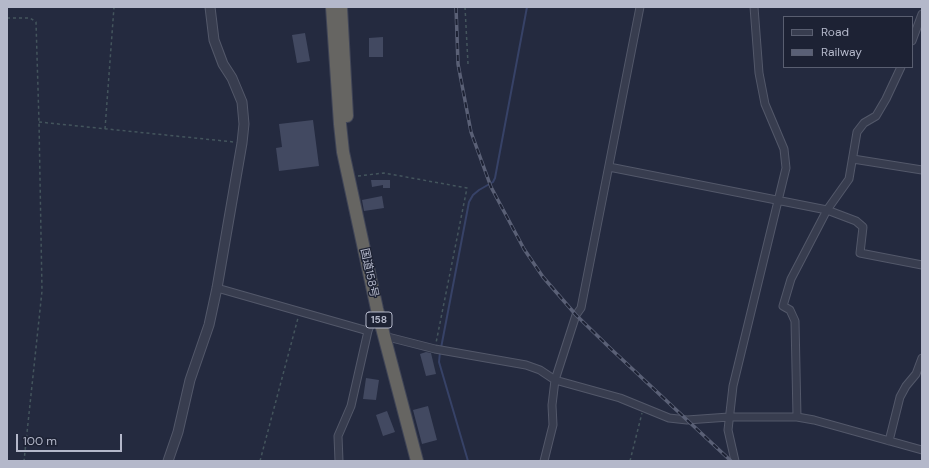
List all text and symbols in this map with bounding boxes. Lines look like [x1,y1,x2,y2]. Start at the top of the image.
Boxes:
legend [783,16,913,68]
text: Road [821,24,849,40]
text: Railway [821,44,862,60]
street label: 国道158号 [357,247,381,299]
road number: 158 [366,312,392,328]
scale bar [18,426,124,452]
text: 100 m [23,433,57,449]

